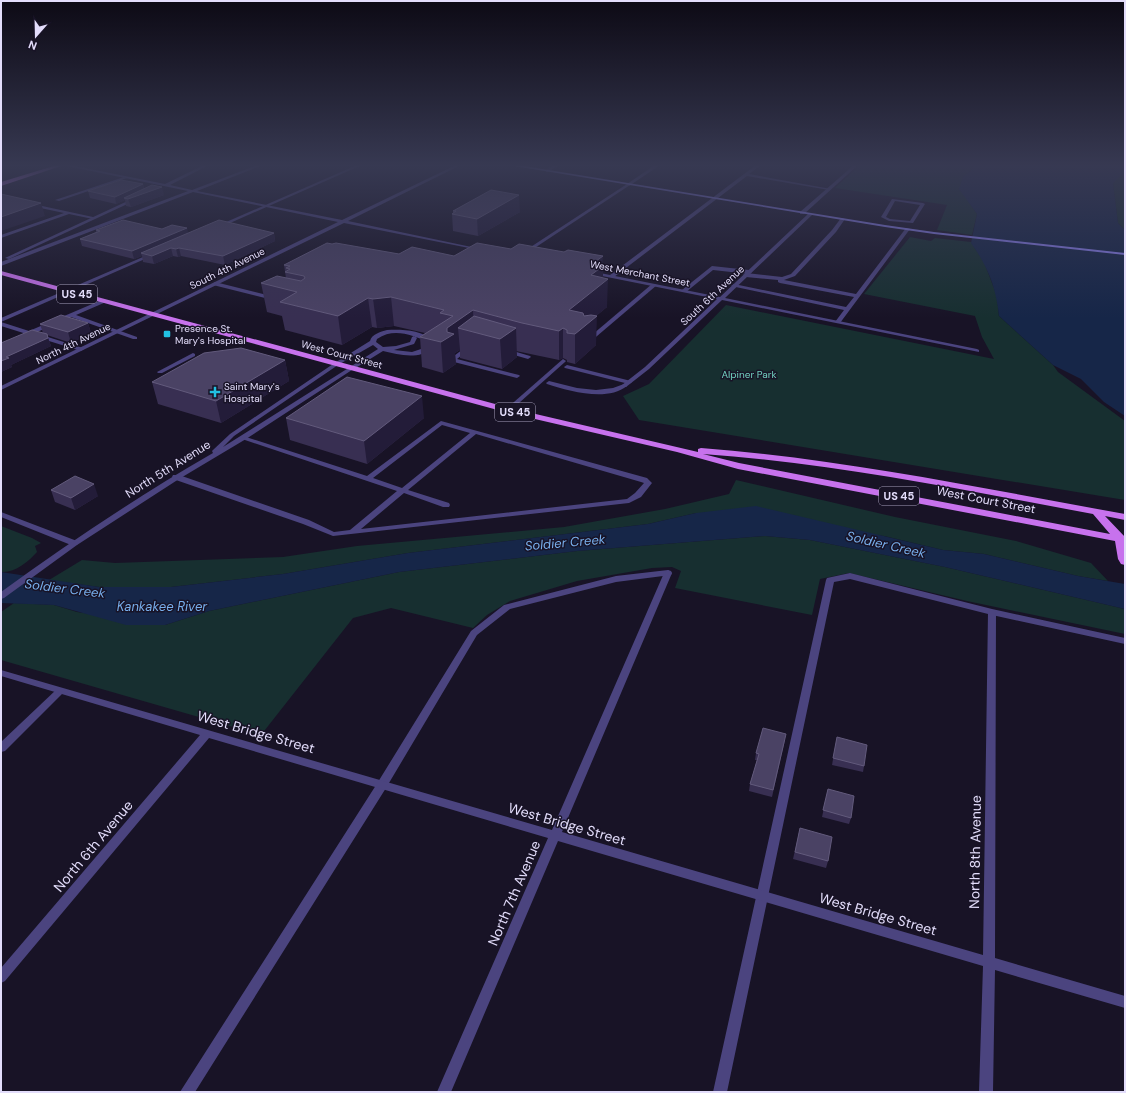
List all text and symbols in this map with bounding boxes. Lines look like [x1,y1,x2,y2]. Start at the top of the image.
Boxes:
north arrow [16,16,56,56]
text: N [26,37,39,53]
street label: South 4th Avenue [187,244,267,292]
street label: West Merchant Street [589,257,691,290]
street label: South 6th Avenue [678,262,747,328]
road number: US 45 [57,285,97,303]
street label: North 4th Avenue [34,320,113,367]
place label: Presence St. Mary's Hospital [175,322,245,347]
marker: Presence St. Mary's Hospital [162,329,172,339]
street label: West Court Street [300,337,384,372]
park label: Alpiner Park [721,368,777,381]
place label: Saint Mary's Hospital [224,380,280,405]
marker: Saint Mary's Hospital [209,386,221,398]
road number: US 45 [495,403,535,421]
street label: North 5th Avenue [122,436,214,502]
street label: West Court Street [935,483,1037,517]
road number: US 45 [879,487,919,505]
water label: Soldier Creek [845,527,928,562]
water label: Soldier Creek [524,530,606,554]
water label: Soldier Creek [24,575,106,602]
water label: Kankakee River [117,598,208,615]
street label: West Bridge Street [195,707,317,757]
street label: North 8th Avenue [965,795,985,909]
street label: North 6th Avenue [49,796,137,895]
street label: West Bridge Street [506,799,628,849]
street label: North 7th Avenue [484,838,544,948]
street label: West Bridge Street [817,889,939,939]

